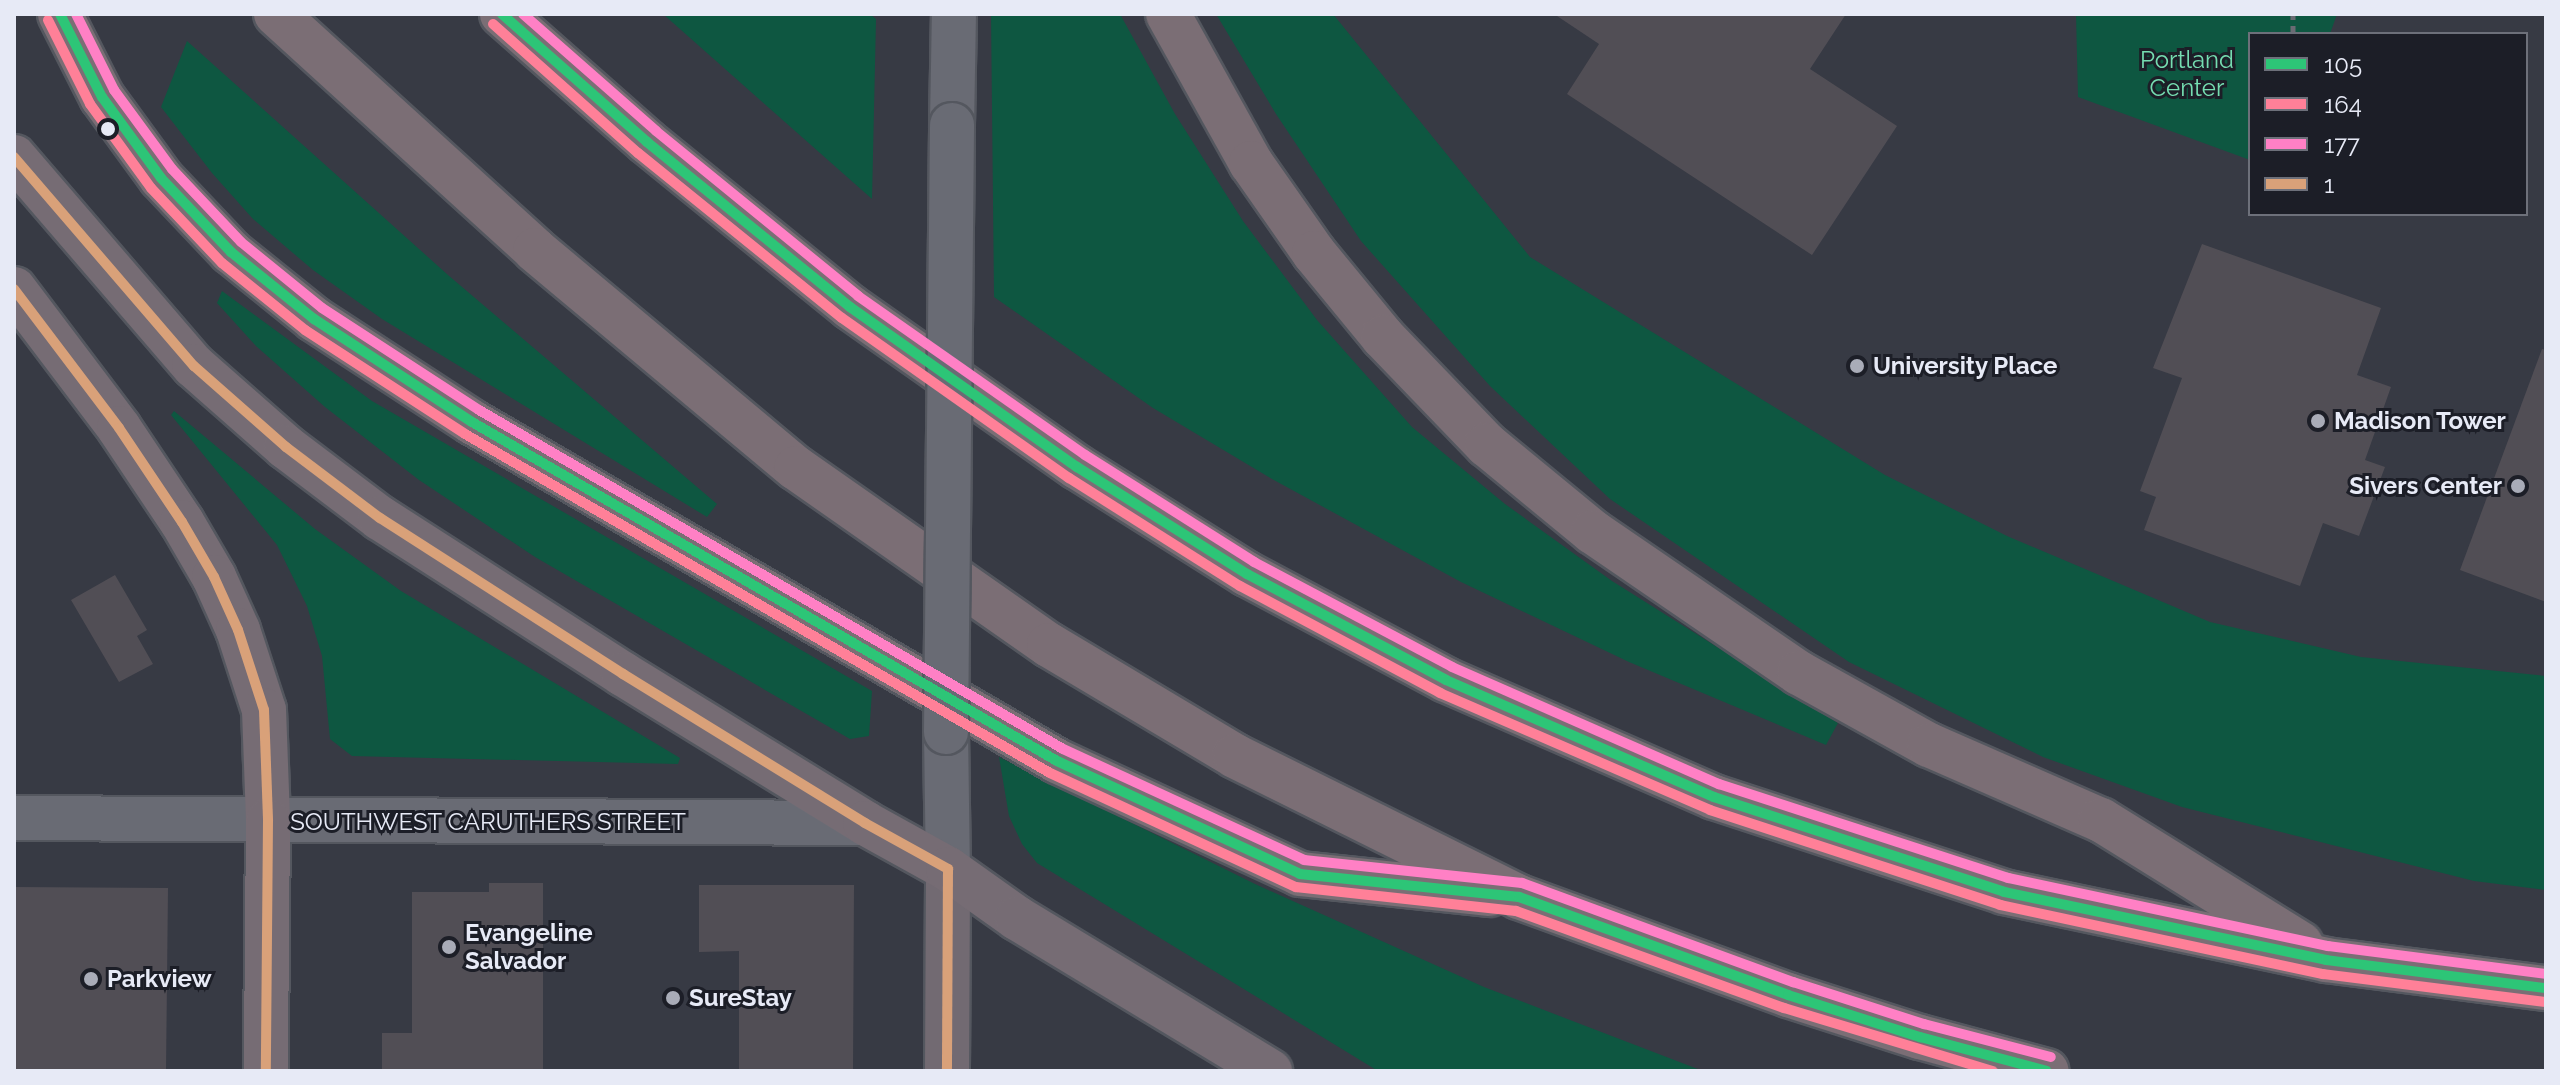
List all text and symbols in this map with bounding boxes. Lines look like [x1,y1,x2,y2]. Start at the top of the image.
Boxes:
legend [2248,32,2528,216]
park label: Portland Center [2140,46,2234,102]
text: 105 [2324,50,2362,79]
text: 164 [2324,90,2362,119]
unlabelled marker [100,121,116,137]
text: 177 [2324,130,2360,159]
text: 1 [2324,170,2334,199]
place label: University Place [1873,352,2058,380]
marker: University Place [1848,357,1866,375]
place label: Madison Tower [2334,407,2507,435]
marker: Madison Tower [2309,412,2327,430]
place label: Sivers Center [2349,472,2502,500]
marker: Sivers Center [2509,477,2527,495]
street label: SOUTHWEST CARUTHERS STREET [290,808,686,836]
place label: Evangeline Salvador [465,919,593,975]
marker: Evangeline Salvador [440,938,458,956]
place label: Parkview [107,965,212,993]
marker: Parkview [82,970,100,988]
place label: SureStay [689,984,792,1012]
marker: SureStay [664,989,682,1007]

